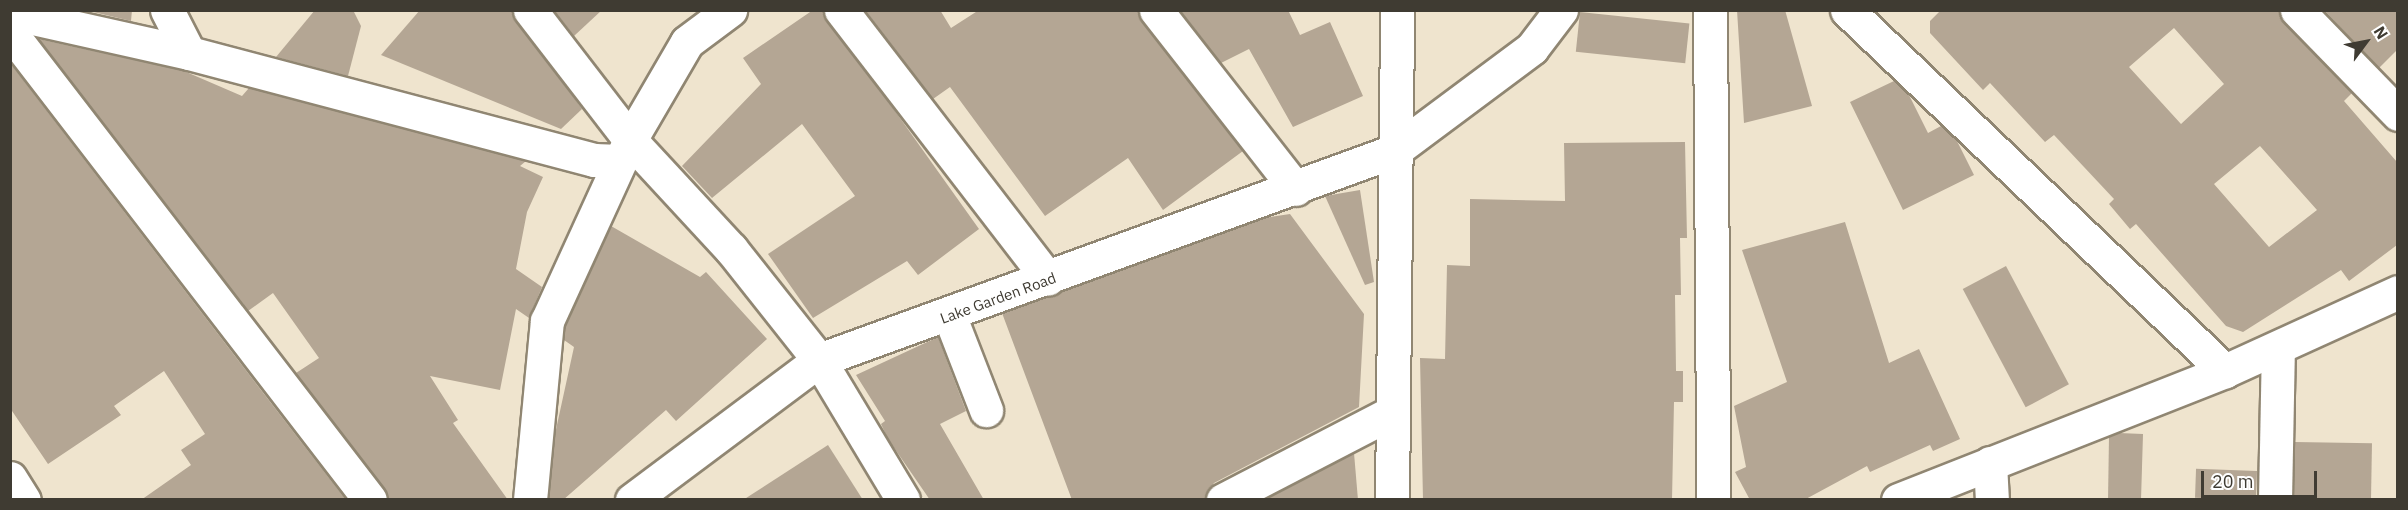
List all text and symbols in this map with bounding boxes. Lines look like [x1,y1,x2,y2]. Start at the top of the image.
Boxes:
north arrow [2336,12,2396,72]
text: N [2370,22,2393,43]
street label: Lake Garden Road [937,269,1059,327]
scale bar [2204,459,2320,497]
text: 20 m [2212,470,2254,493]

